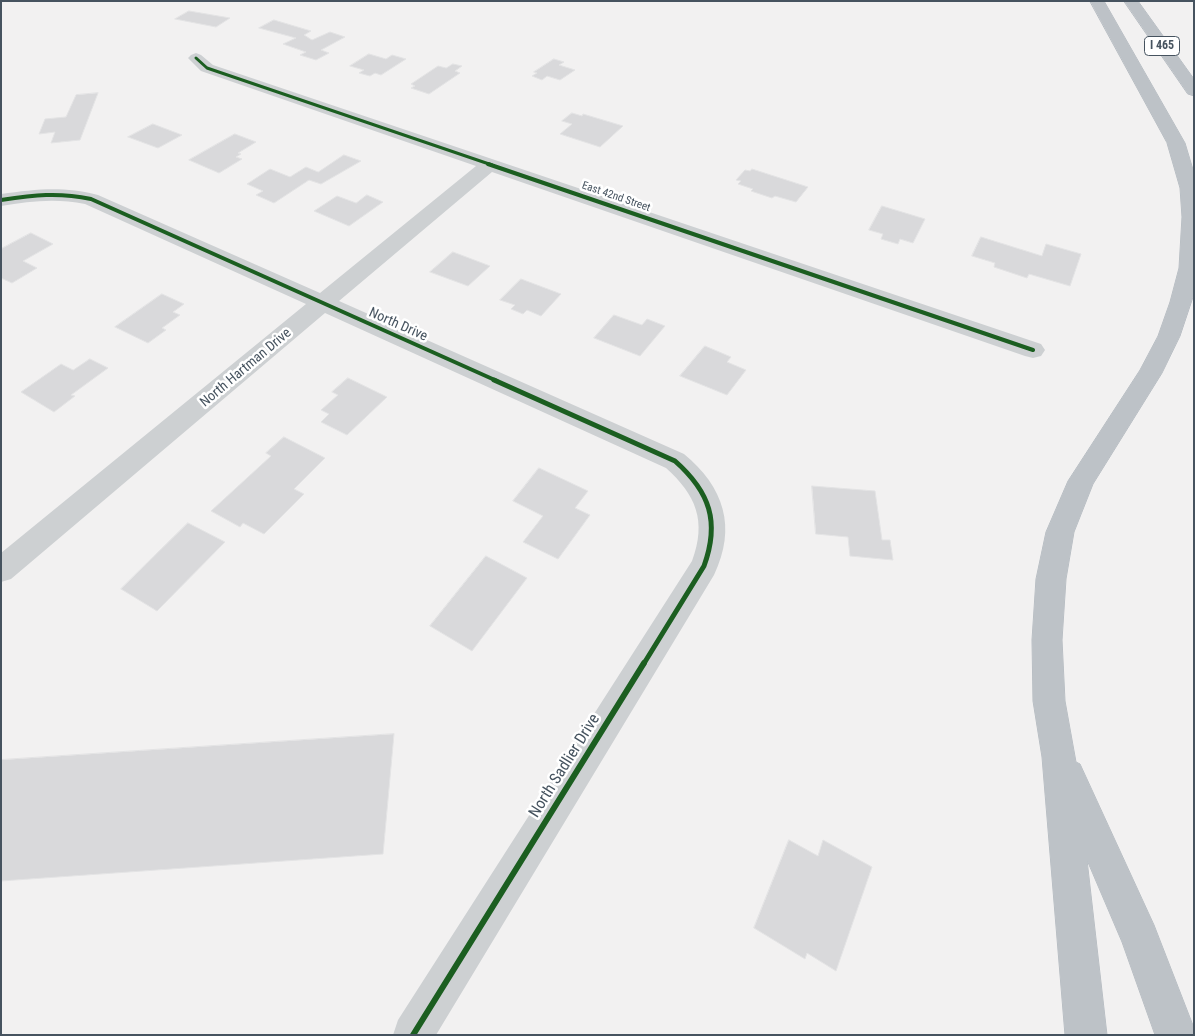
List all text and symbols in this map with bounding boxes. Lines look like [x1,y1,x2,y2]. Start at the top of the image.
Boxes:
road number: I 465 [1144,36,1180,56]
street label: East 42nd Street [580,179,652,215]
street label: North Drive [366,305,430,345]
street label: North Hartman Drive [197,325,295,411]
street label: North Sadlier Drive [525,711,605,821]

